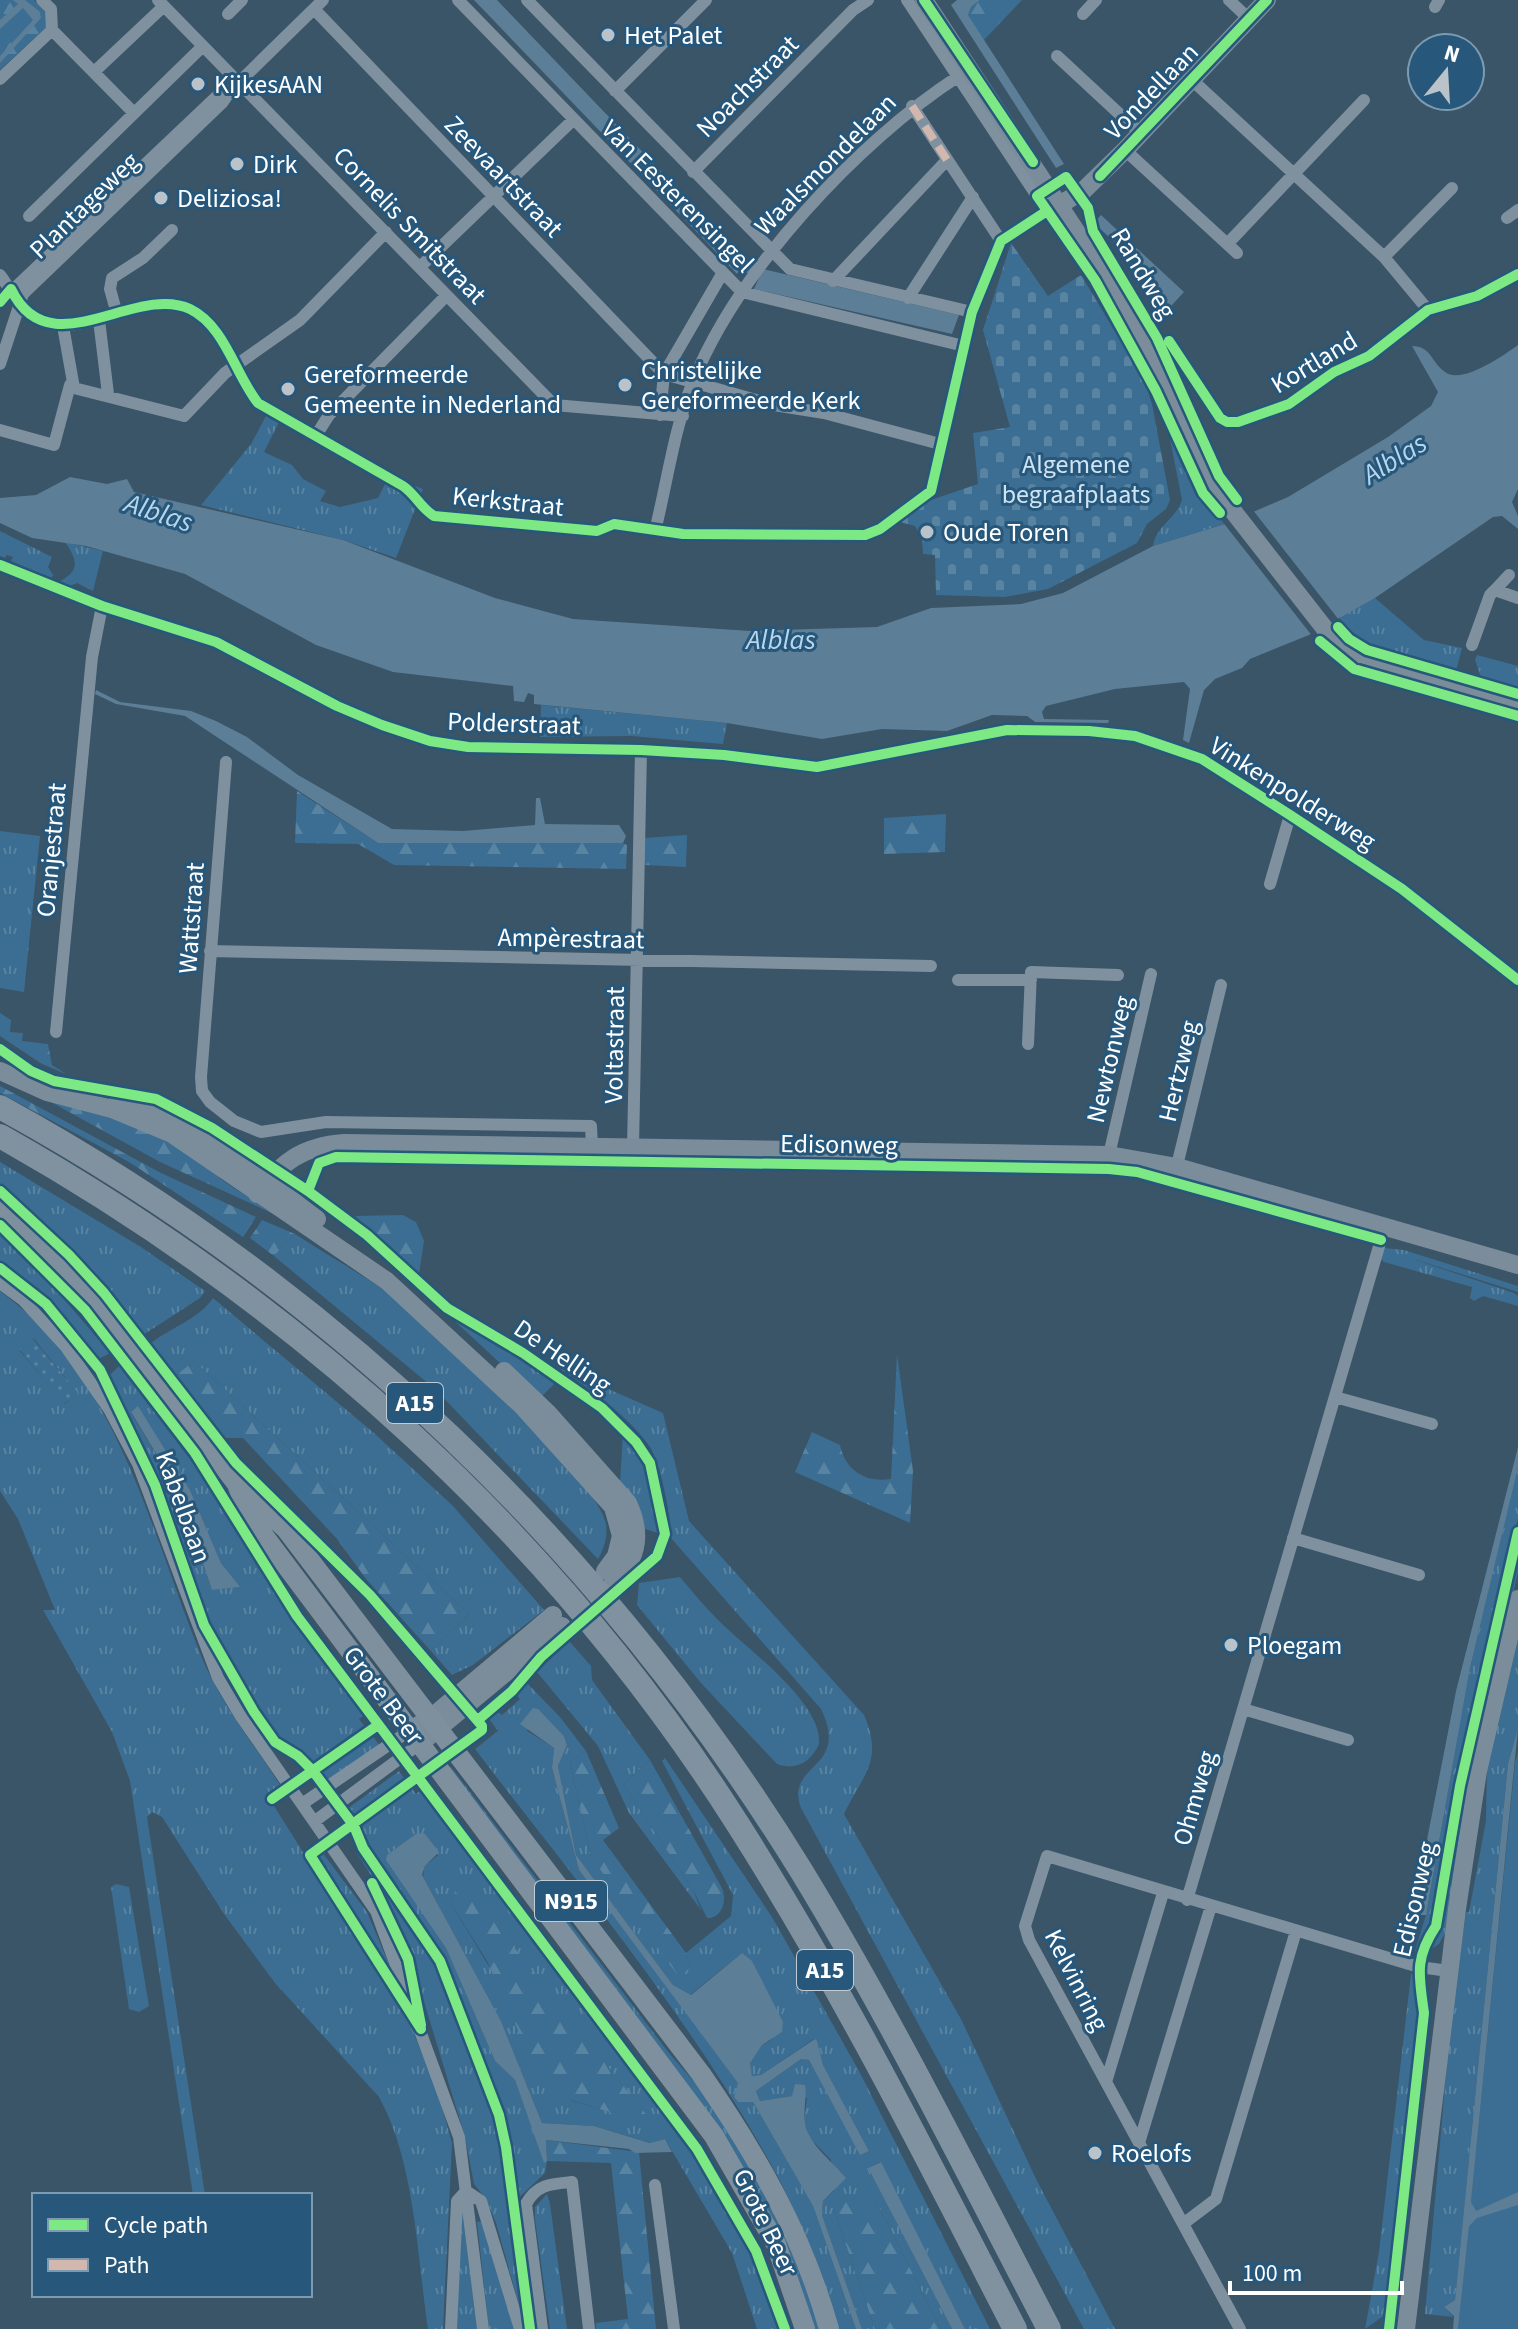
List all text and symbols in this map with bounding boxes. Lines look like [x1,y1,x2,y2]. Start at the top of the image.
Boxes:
place label: Het Palet [624,17,723,54]
marker: Het Palet [599,26,617,44]
street label: Noachstraat [688,27,807,146]
north arrow [1406,32,1486,112]
street label: Vondellaan [1096,34,1207,148]
text: N [1440,36,1464,71]
place label: KijkesAAN [214,66,323,103]
marker: KijkesAAN [189,75,207,93]
street label: Waalsmondelaan [746,85,905,244]
street label: Zeevaartstraat [436,107,572,246]
street label: Van Eesterensingel [593,111,763,281]
street label: Cornelis Smitstraat [325,138,495,313]
street label: Plantageweg [21,143,148,267]
place label: Dirk [253,146,297,183]
marker: Dirk [228,155,246,173]
place label: Deliziosa! [177,180,282,217]
marker: Deliziosa! [152,189,170,207]
street label: Randweg [1102,221,1185,326]
street label: Kortland [1264,322,1365,403]
place label: Christelijke Gereformeerde Kerk [641,352,860,419]
place label: Gereformeerde Gemeente in Nederland [304,356,561,423]
marker: Christelijke Gereformeerde Kerk [616,376,634,394]
marker: Gereformeerde Gemeente in Nederland [279,380,297,398]
water label: Alblas [1353,423,1435,495]
park label: Algemene begraafplaats [1002,446,1150,513]
street label: Kerkstraat [450,477,566,526]
water label: Alblas [118,483,198,543]
place label: Oude Toren [943,514,1069,551]
marker: Oude Toren [918,523,936,541]
water label: Alblas [744,620,816,660]
street label: Polderstraat [447,703,581,744]
street label: Vinkenpolderweg [1202,727,1383,859]
street label: Oranjestraat [27,781,76,919]
street label: Wattstraat [169,861,214,975]
street label: Ampèrestraat [497,919,645,958]
street label: Voltastraat [595,986,634,1104]
street label: Newtonweg [1077,992,1142,1126]
street label: Hertzweg [1149,1017,1208,1125]
street label: Edisonweg [780,1125,898,1164]
street label: De Helling [506,1310,619,1403]
road number: A15 [387,1383,443,1423]
street label: Kabelbaan [146,1446,221,1568]
place label: Ploegam [1247,1627,1342,1664]
marker: Ploegam [1222,1636,1240,1654]
street label: Grote Beer [334,1638,434,1753]
street label: Ohmweg [1163,1746,1226,1850]
street label: Edisonweg [1383,1838,1446,1961]
road number: N915 [535,1881,607,1921]
street label: Kelvinring [1035,1923,1118,2038]
road number: A15 [797,1950,853,1990]
place label: Roelofs [1111,2135,1192,2172]
marker: Roelofs [1086,2144,1104,2162]
street label: Grote Beer [724,2162,808,2283]
legend [32,2193,312,2297]
text: Cycle path [104,2208,208,2243]
scale bar [1230,2245,1402,2295]
text: Path [104,2248,150,2283]
text: 100 m [1242,2256,1302,2291]

